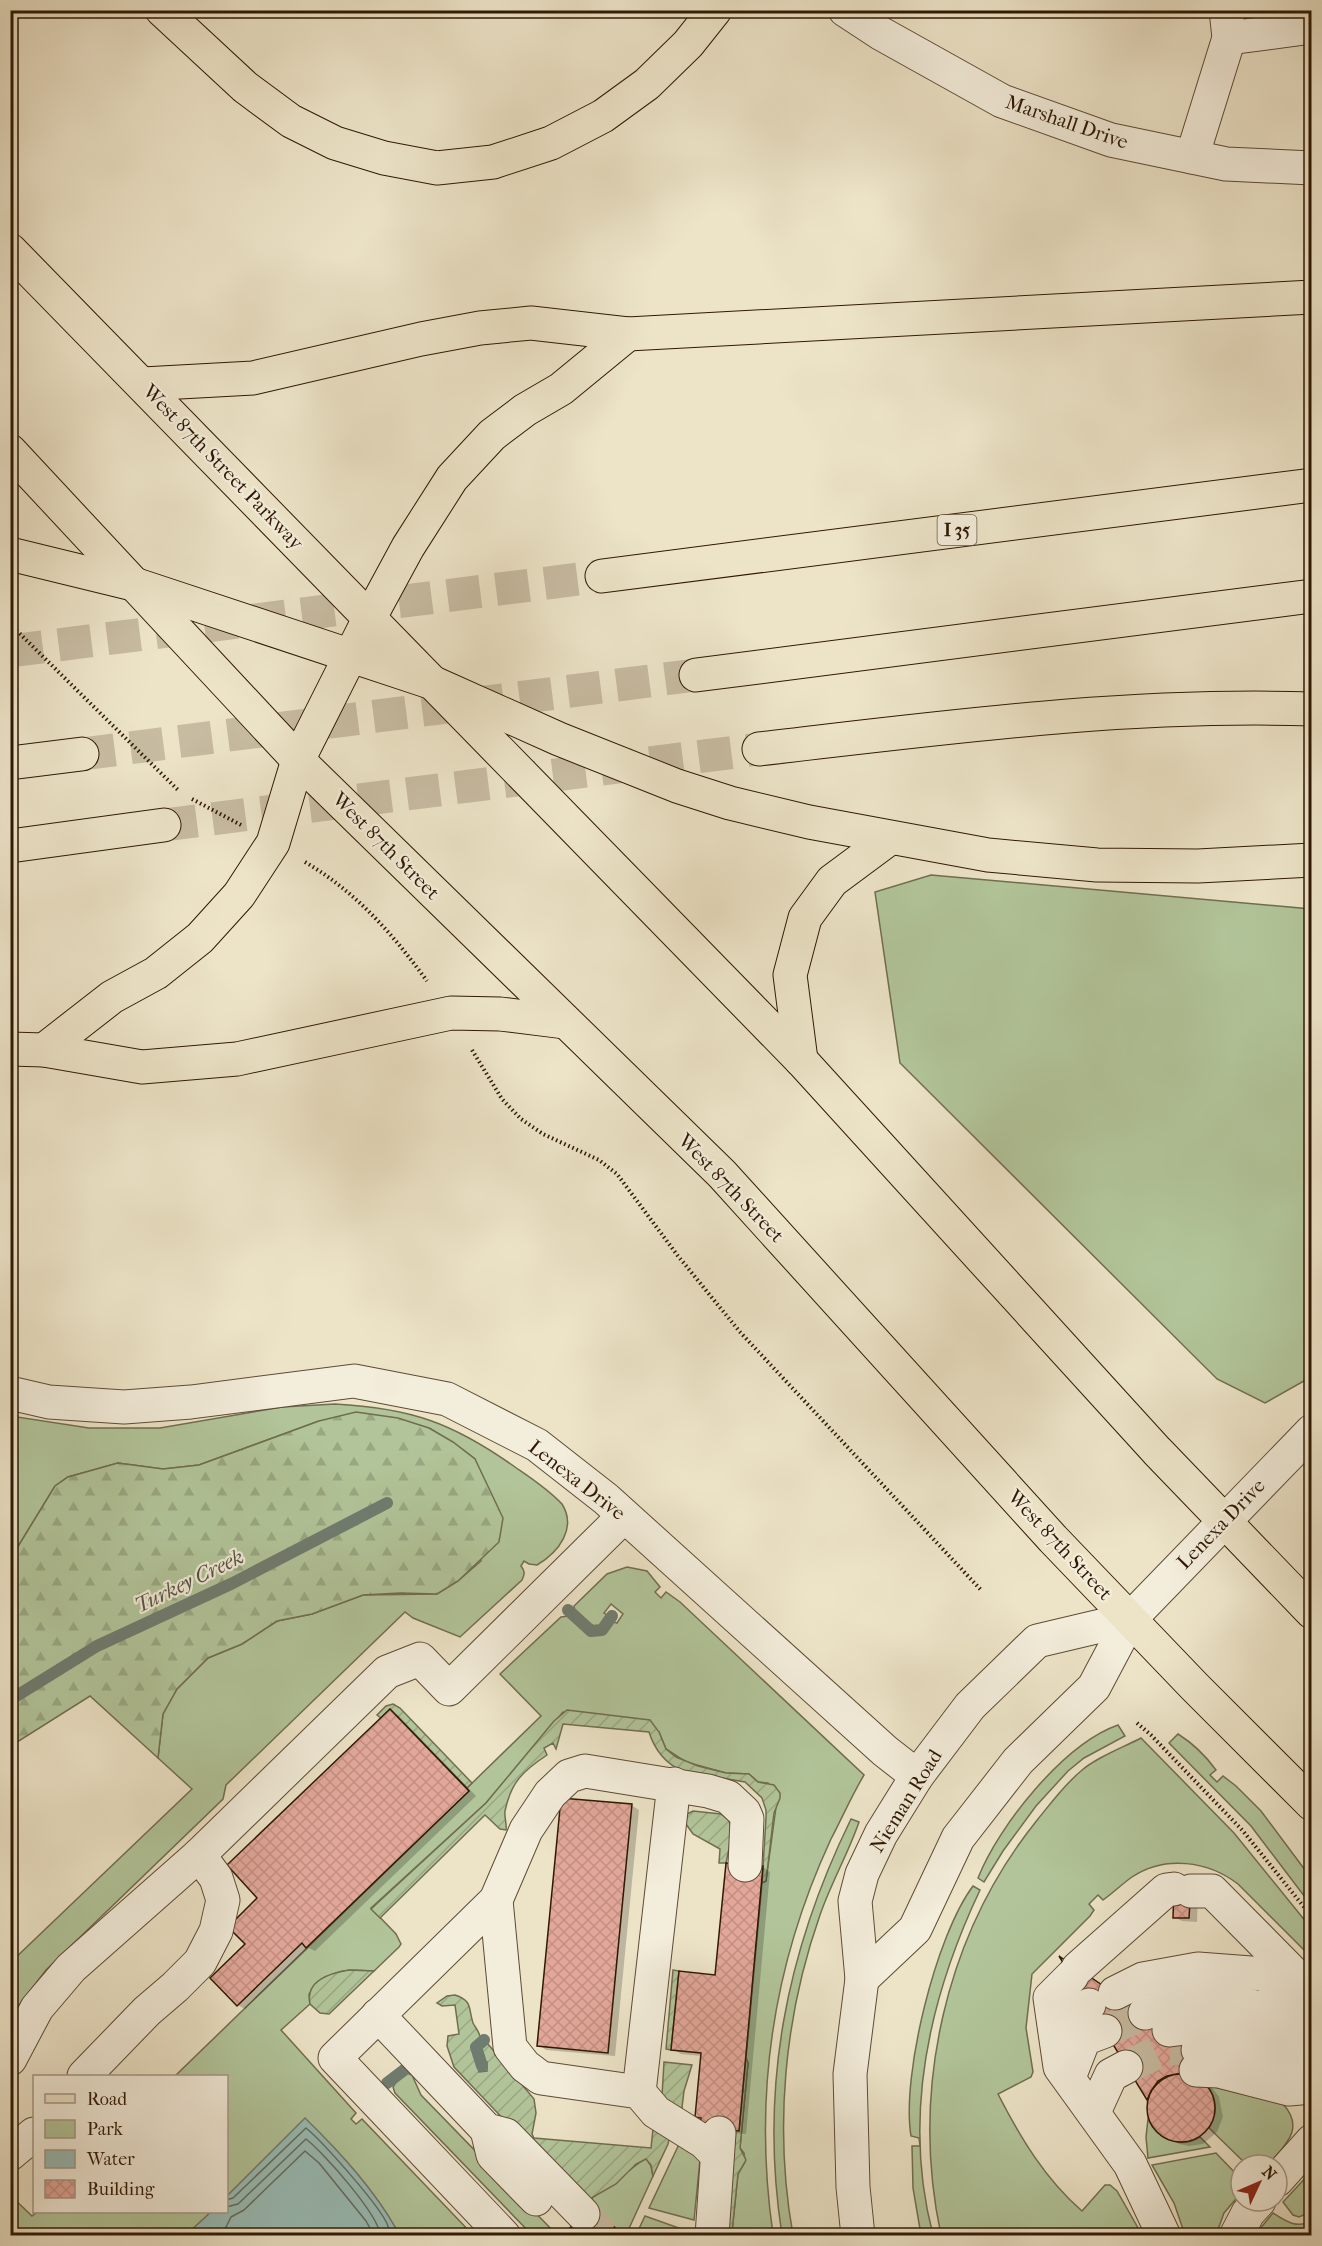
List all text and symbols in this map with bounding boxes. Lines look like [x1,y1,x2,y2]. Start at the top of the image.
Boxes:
street label: Marshall Drive [1003,90,1131,154]
street label: West 87th Street Parkway [137,379,309,555]
road number: I 35 [938,515,976,545]
street label: West 87th Street [327,787,444,904]
street label: West 87th Street [673,1128,789,1247]
street label: Lenexa Drive [524,1435,630,1525]
street label: Lenexa Drive [1172,1474,1270,1574]
street label: West 87th Street [1002,1484,1117,1605]
water label: Turkey Creek [131,1544,247,1618]
street label: Nieman Road [865,1744,947,1857]
legend [33,2075,228,2213]
text: Road [87,2089,127,2110]
text: Park [87,2119,124,2140]
text: Water [86,2149,135,2170]
north arrow [1229,2153,1289,2213]
text: N [1258,2162,1281,2185]
text: Building [87,2179,155,2200]

